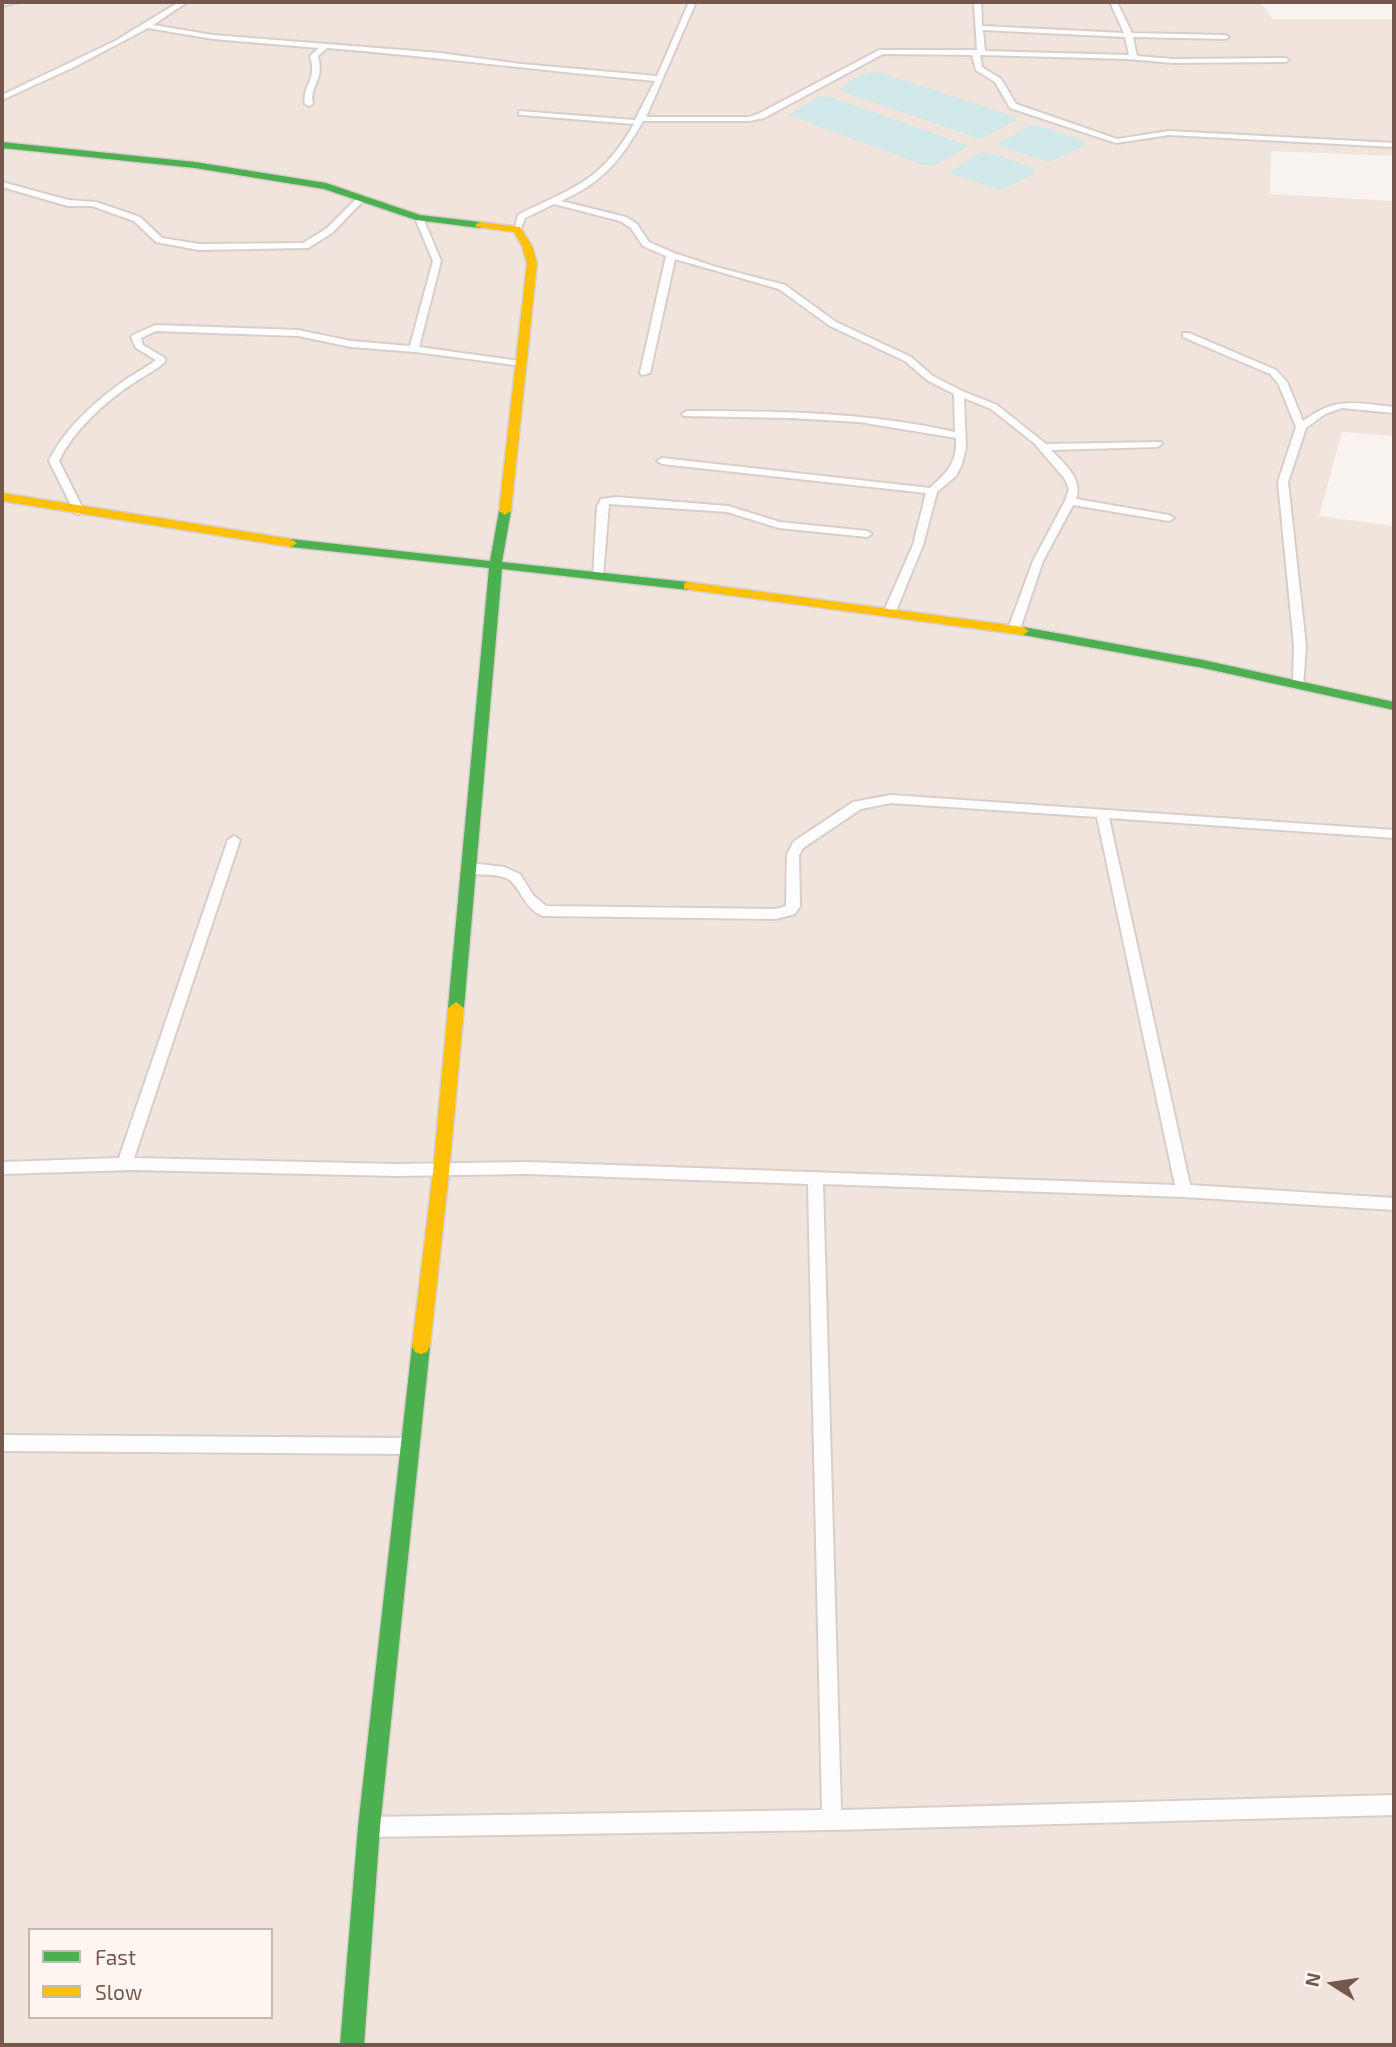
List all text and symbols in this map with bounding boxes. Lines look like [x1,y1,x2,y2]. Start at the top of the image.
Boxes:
legend [28,1928,273,2019]
text: Fast [95,1944,136,1969]
north arrow [1298,1949,1368,2019]
text: N [1299,1970,1325,1989]
text: Slow [95,1979,142,2004]

